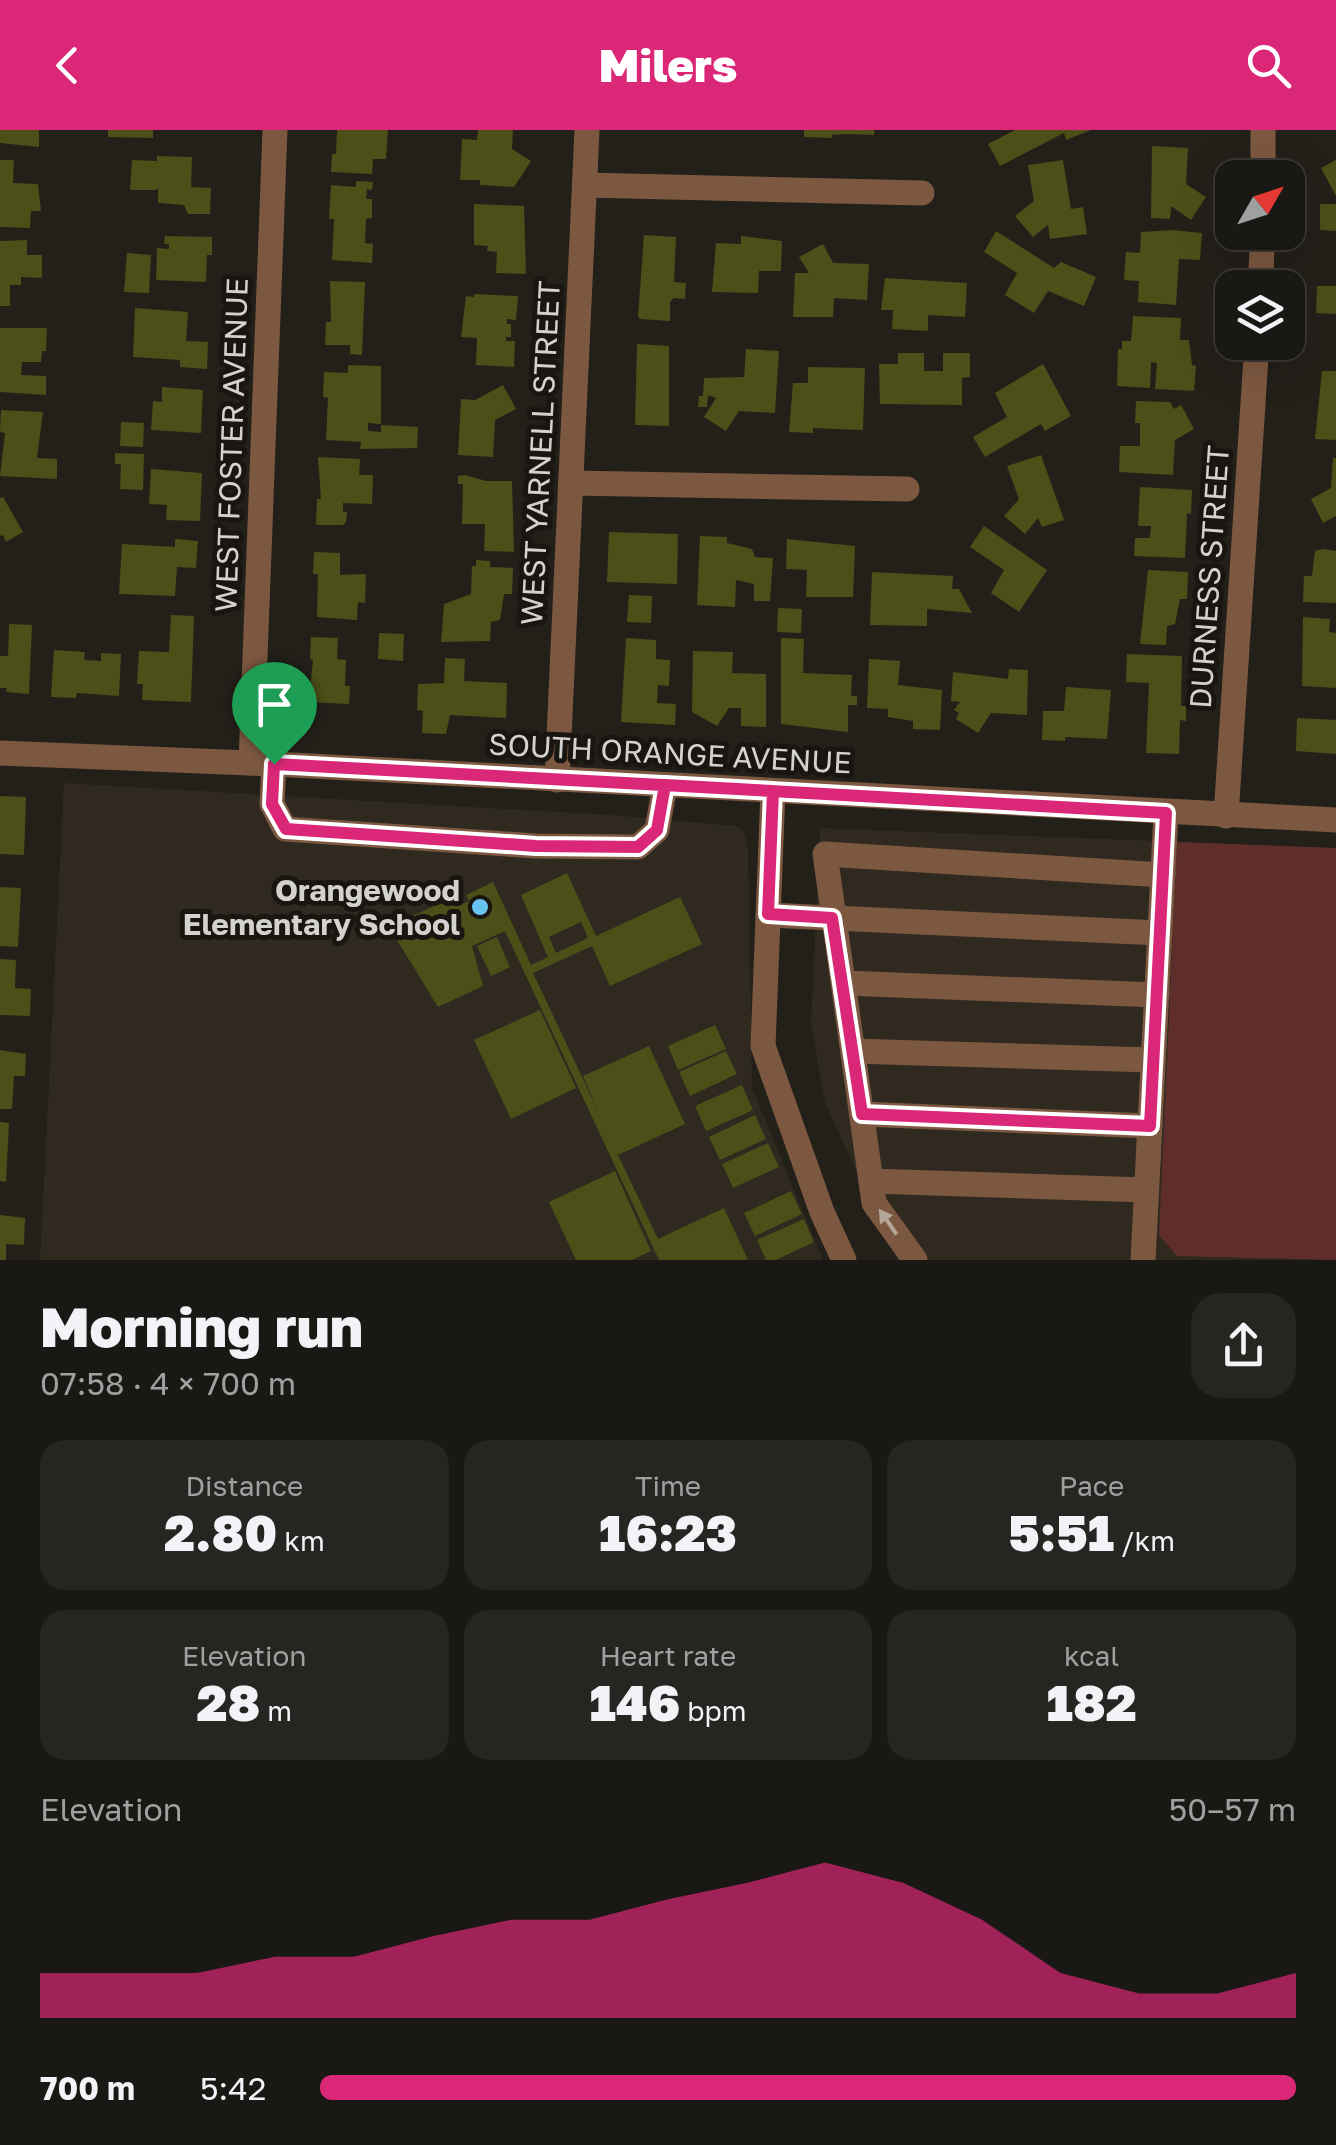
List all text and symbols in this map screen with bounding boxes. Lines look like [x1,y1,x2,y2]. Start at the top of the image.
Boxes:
icon: back [40,38,95,93]
text: Milers [599,38,737,92]
icon: search [1241,38,1296,93]
north arrow [1215,160,1305,250]
map controls [1215,160,1305,360]
button: layers [1215,270,1305,360]
street label: WEST FOSTER AVENUE [207,277,255,613]
street label: WEST YARNELL STREET [513,280,567,626]
street label: DURNESS STREET [1182,444,1236,710]
pin [232,662,317,765]
icon: arrive [247,677,302,732]
street label: SOUTH ORANGE AVENUE [488,726,852,780]
place label: Orangewood Elementary School [183,872,460,942]
marker: Orangewood Elementary School [469,896,491,918]
one-way arrow [879,1209,898,1236]
text: Morning run [40,1293,363,1359]
button: share [1191,1293,1296,1398]
text: 07:58 · 4 × 700 m [40,1364,296,1402]
text: Distance [185,1469,303,1502]
text: Time [635,1469,701,1502]
text: Pace [1059,1469,1124,1502]
text: 2.80 [164,1502,277,1562]
text: 16:23 [599,1502,737,1562]
text: 5:51 [1008,1502,1114,1562]
text: km [277,1524,325,1557]
text: /km [1114,1524,1175,1557]
text: Elevation [182,1639,307,1672]
text: Heart rate [600,1639,736,1672]
text: kcal [1064,1639,1119,1672]
text: 28 [197,1672,260,1732]
text: 146 [590,1672,680,1732]
text: 182 [1047,1672,1137,1732]
text: m [260,1694,292,1727]
text: bpm [680,1694,746,1727]
text: Elevation [40,1790,182,1828]
text: 50–57 m [1169,1790,1296,1828]
text: 700 m [40,2069,135,2107]
text: 5:42 [200,2069,266,2107]

